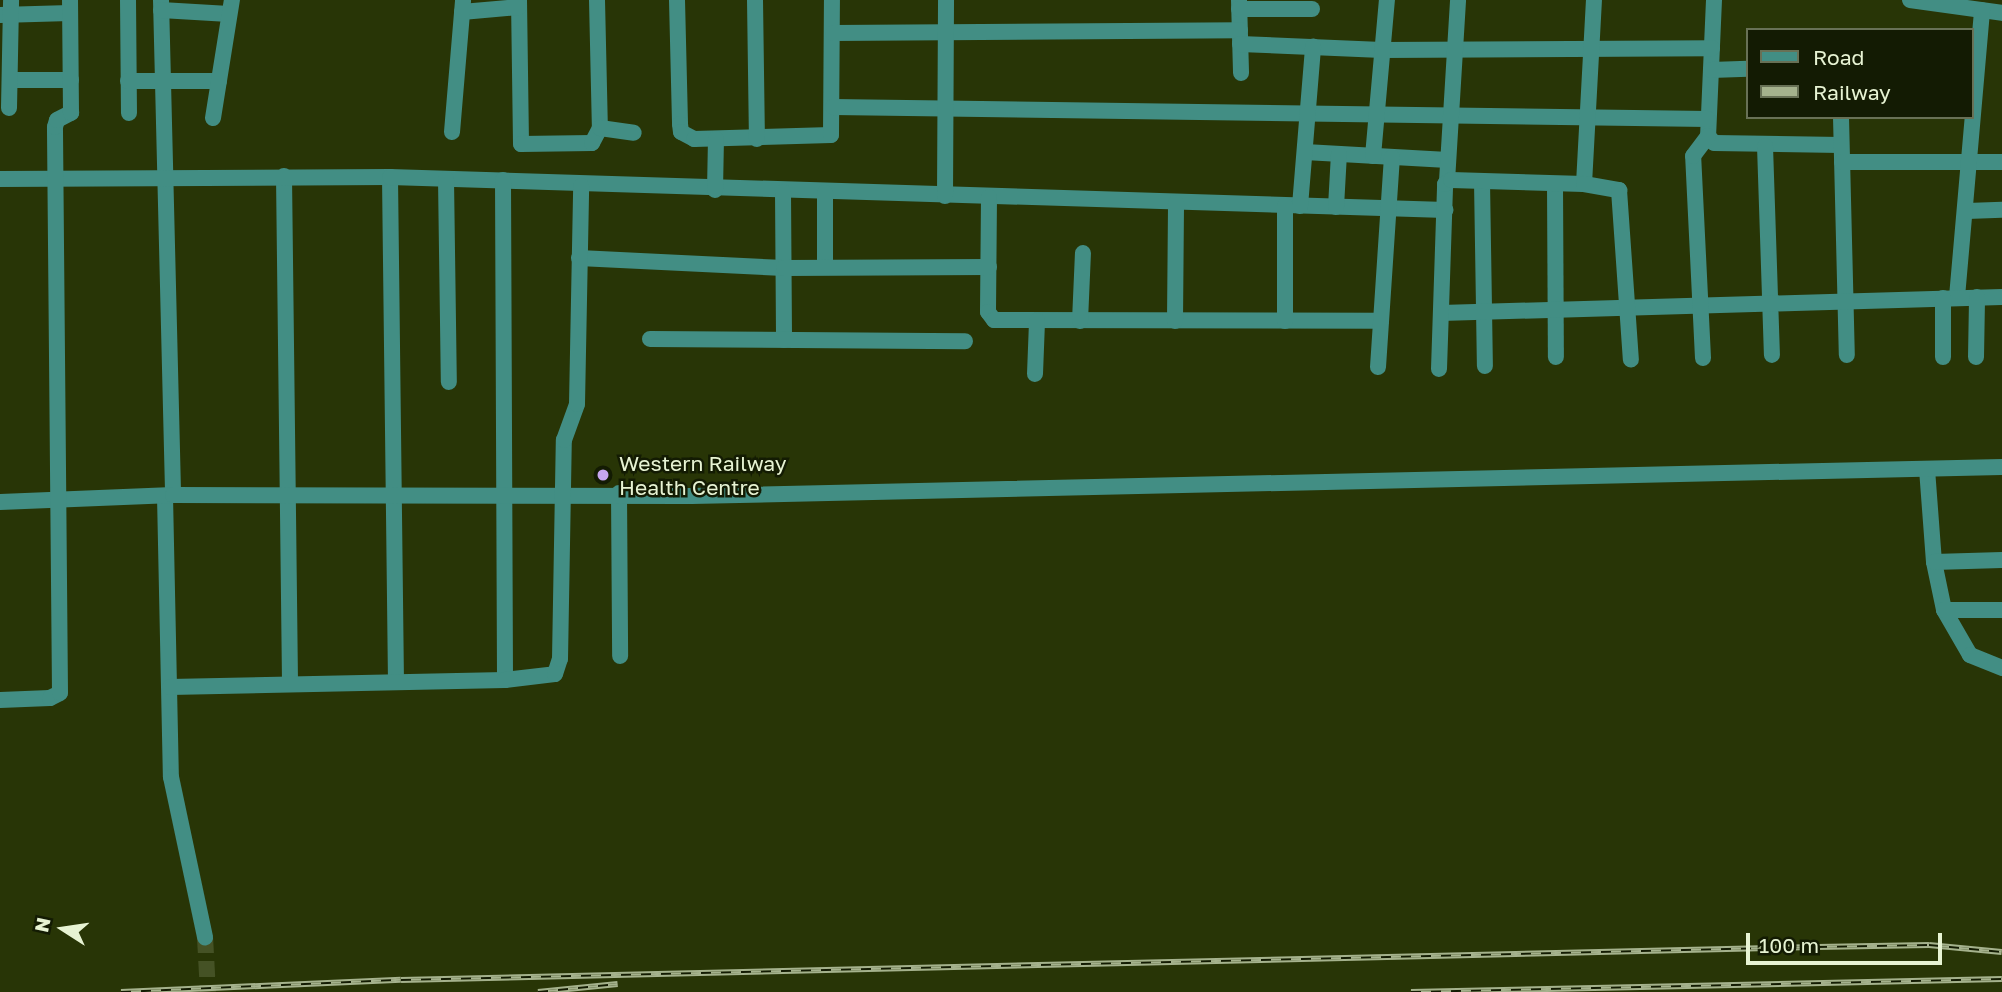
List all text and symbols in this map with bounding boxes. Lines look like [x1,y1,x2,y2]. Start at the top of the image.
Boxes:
legend [1746,28,1974,119]
text: Road [1813,44,1864,70]
text: Railway [1813,79,1891,105]
place label: Western Railway Health Centre [619,450,786,500]
marker: Western Railway Health Centre [593,465,613,485]
north arrow [28,894,98,964]
text: N [29,915,55,934]
scale bar [1750,918,1946,962]
text: 100 m [1759,932,1819,958]

